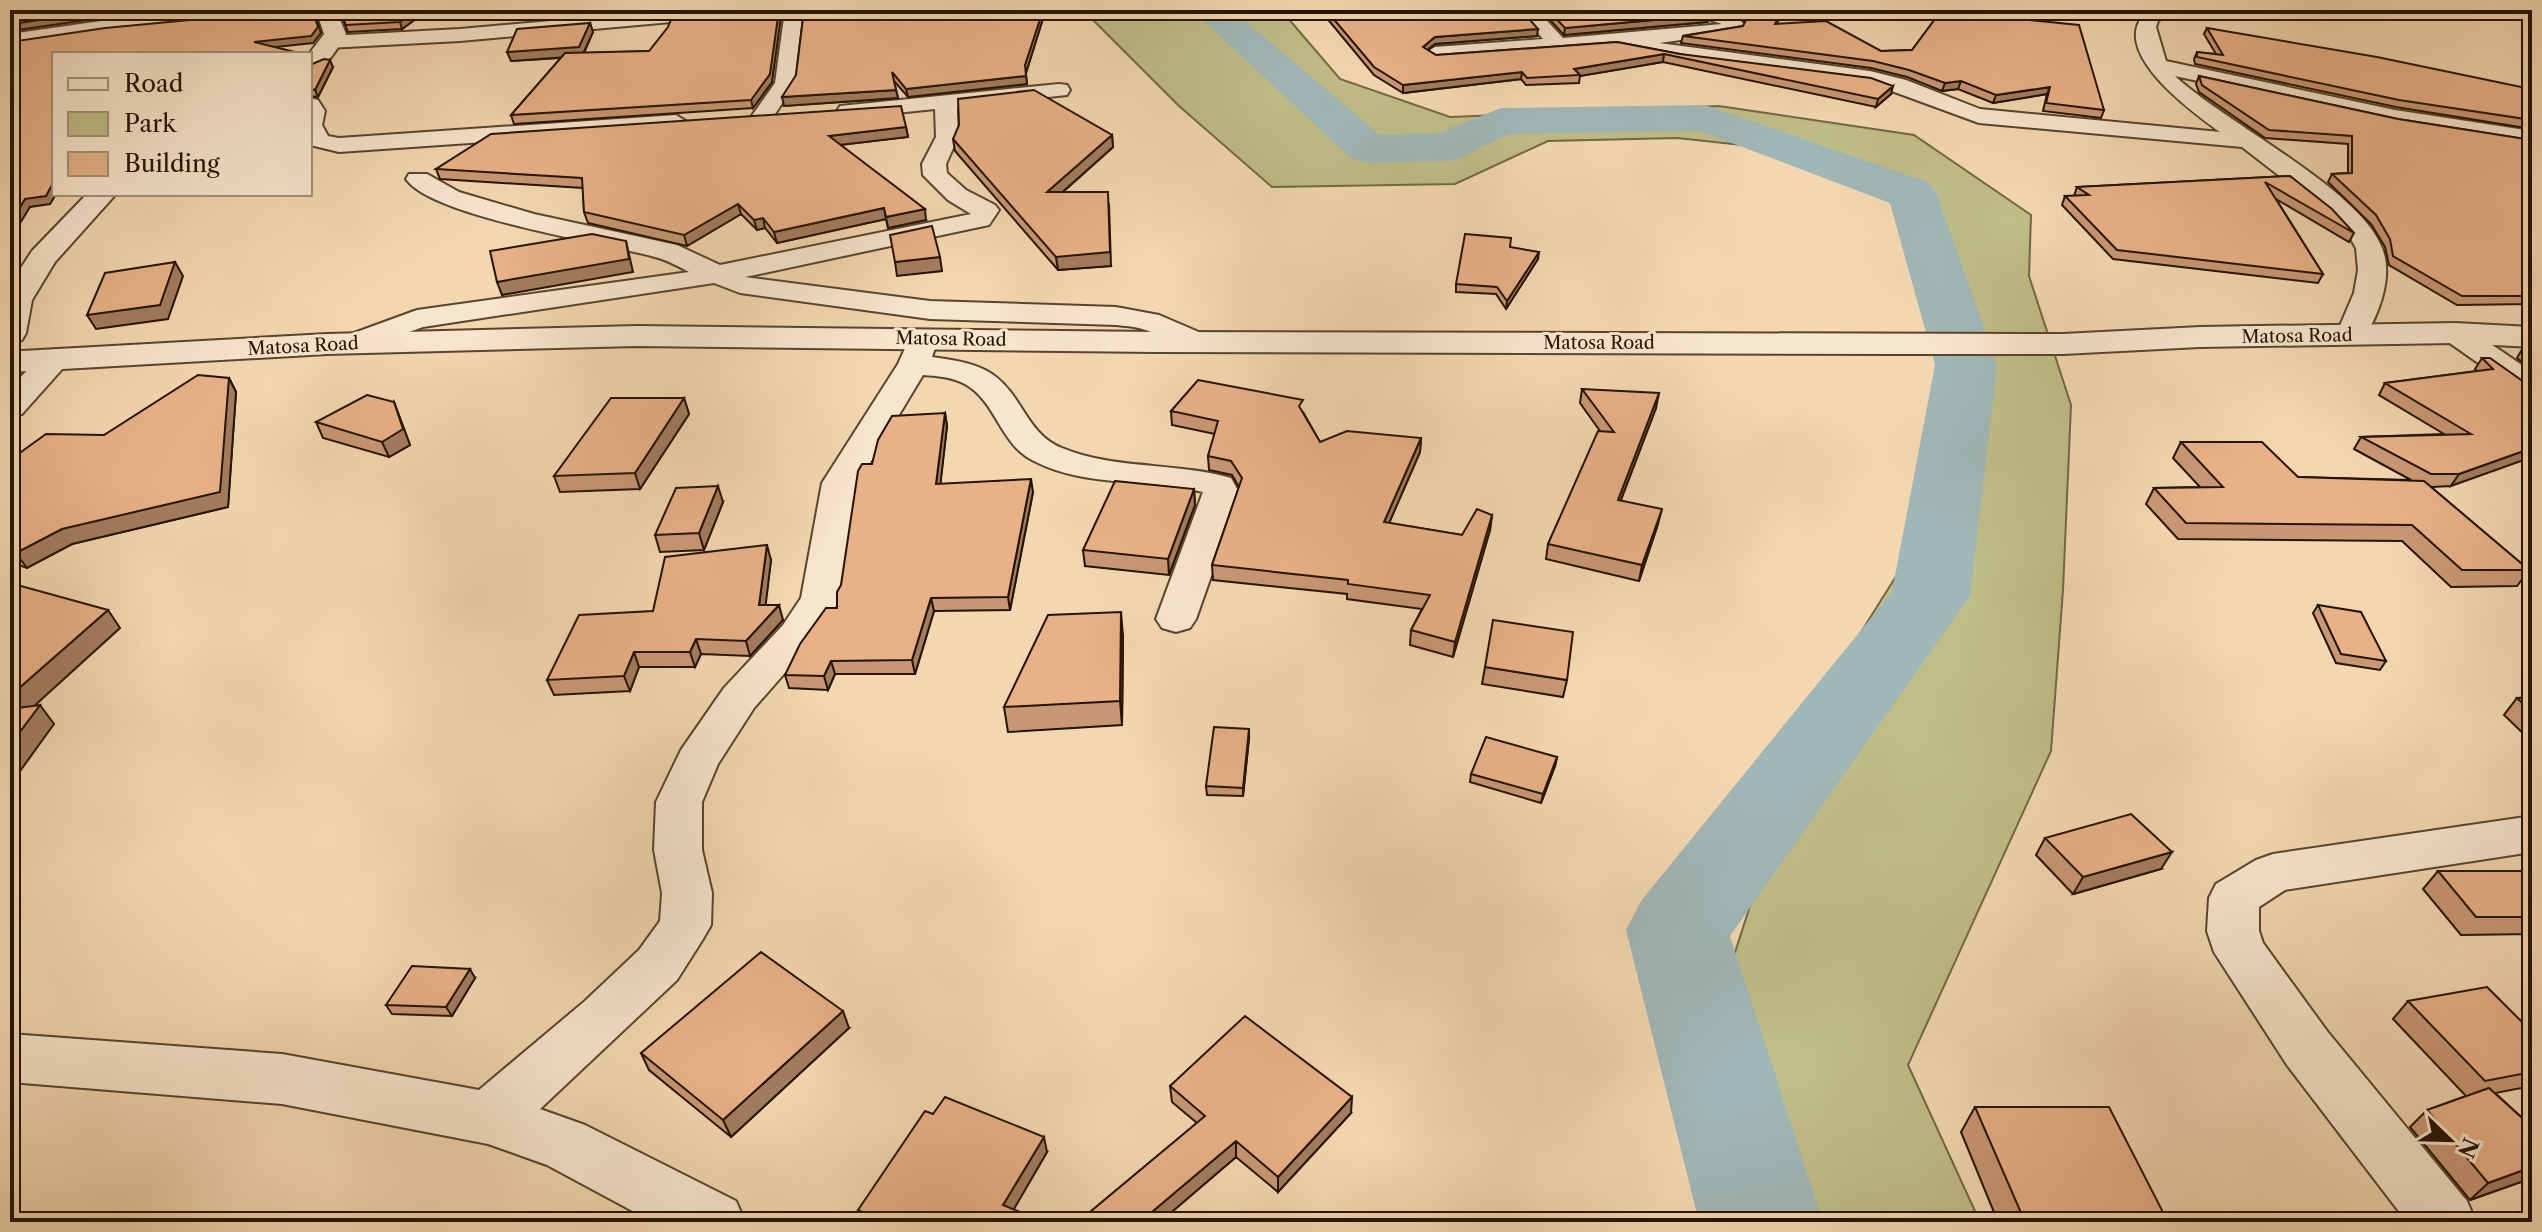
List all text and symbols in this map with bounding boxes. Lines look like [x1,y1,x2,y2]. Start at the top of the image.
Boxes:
legend [52,52,312,196]
text: Road [124,69,184,98]
text: Park [124,109,177,138]
text: Building [124,149,220,178]
street label: Matosa Road [2241,324,2353,348]
street label: Matosa Road [895,327,1007,351]
street label: Matosa Road [247,332,359,360]
street label: Matosa Road [1543,332,1655,354]
north arrow [2410,1100,2490,1180]
text: N [2452,1134,2484,1162]

